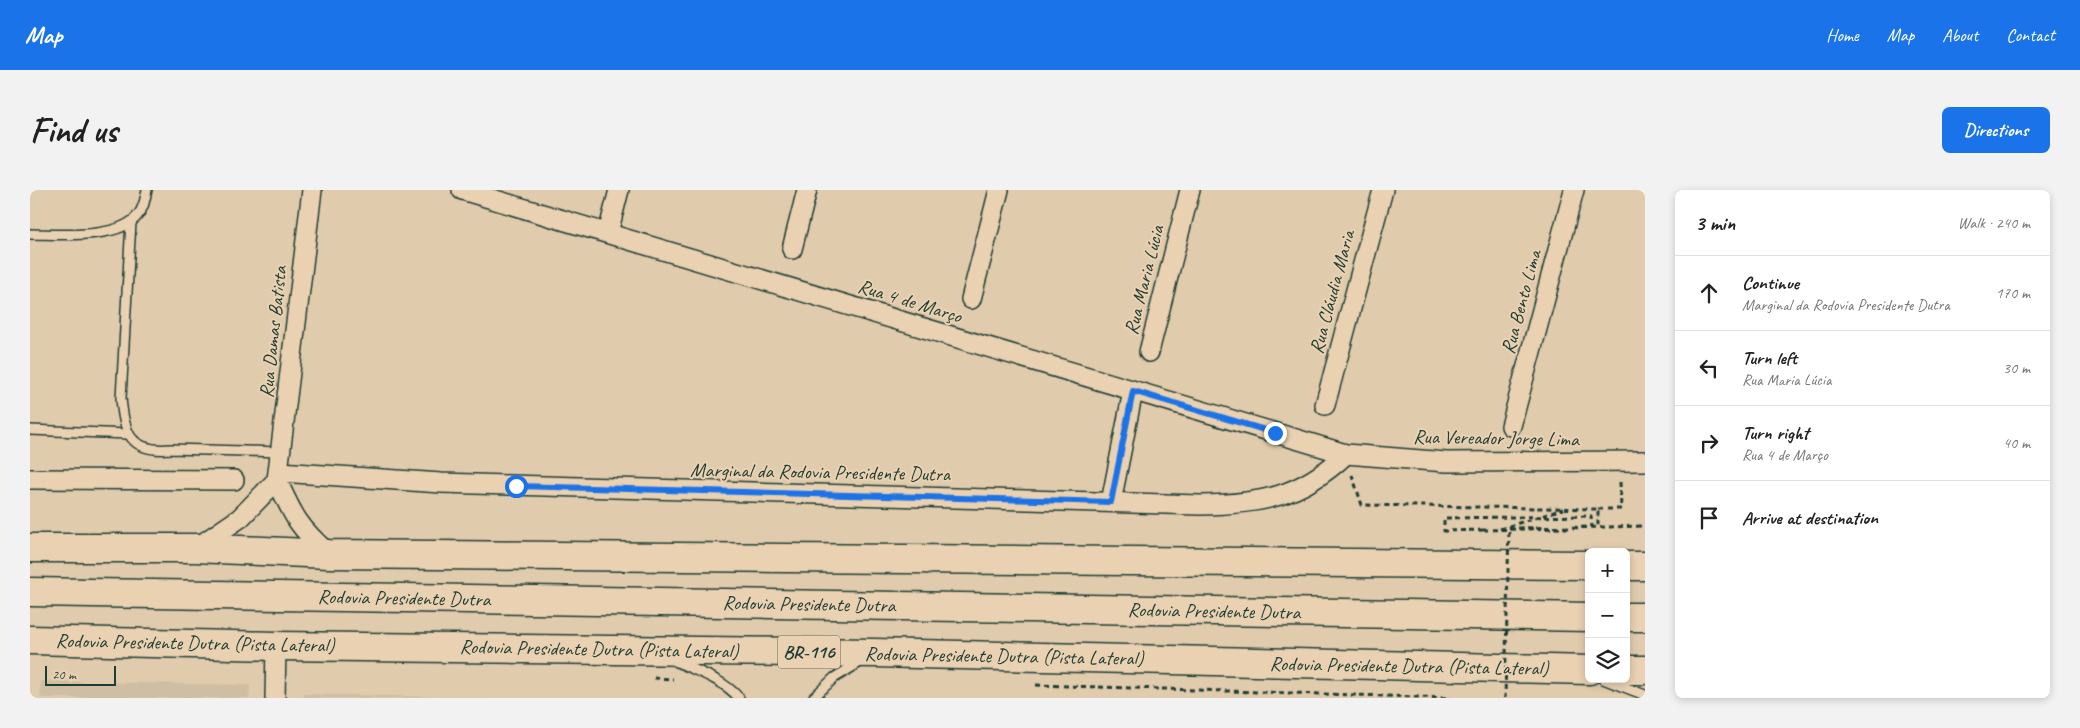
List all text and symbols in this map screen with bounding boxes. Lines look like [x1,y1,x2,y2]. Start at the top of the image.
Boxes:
text: Map [25,20,62,50]
text: Home [1826,24,1859,46]
text: Map [1887,24,1914,46]
text: About [1942,24,1978,46]
text: Contact [2006,24,2055,46]
button: Directions [1942,107,2050,153]
text: Find us [30,108,117,153]
text: 3 min [1695,210,1735,236]
text: Walk · 240 m [1958,213,2030,233]
street label: Rua Maria Lúcia [1118,221,1170,337]
street label: Rua Cláudia Maria [1304,226,1361,356]
street label: Rua Bento Lima [1495,246,1547,357]
street label: Rua Damas Batista [254,264,292,399]
text: Continue [1742,271,1799,295]
street label: Rua 4 de Março [855,273,966,329]
icon: ahead [1695,279,1723,307]
text: 170 m [1996,283,2030,303]
text: Marginal da Rodovia Presidente Dutra [1742,295,1950,315]
text: Turn left [1742,346,1797,370]
icon: left [1695,354,1723,382]
text: 30 m [2003,358,2030,378]
text: Rua Maria Lúcia [1742,370,1831,390]
text: Turn right [1742,421,1809,445]
route end [1264,422,1287,445]
street label: Rua Vereador Jorge Lima [1413,424,1580,452]
icon: right [1695,429,1723,457]
text: 40 m [2003,433,2030,453]
text: Rua 4 de Março [1742,445,1828,465]
street label: Marginal da Rodovia Presidente Dutra [690,457,952,487]
route start [505,475,528,498]
icon: arrive [1695,504,1723,532]
text: Arrive at destination [1742,506,1878,530]
map controls [1585,548,1630,683]
button: + [1585,548,1630,593]
street label: Rodovia Presidente Dutra [317,584,492,612]
street label: Rodovia Presidente Dutra [722,590,897,618]
button: − [1585,593,1630,638]
street label: Rodovia Presidente Dutra [1127,597,1302,625]
street label: Rodovia Presidente Dutra (Pista Lateral) [55,628,336,658]
street label: Rodovia Presidente Dutra (Pista Lateral) [459,634,740,664]
road number: BR-116 [778,636,840,668]
button: layers [1585,638,1630,683]
street label: Rodovia Presidente Dutra (Pista Lateral) [864,641,1145,671]
street label: Rodovia Presidente Dutra (Pista Lateral) [1269,651,1550,681]
scale bar [45,663,116,686]
text: 20 m [52,666,76,683]

